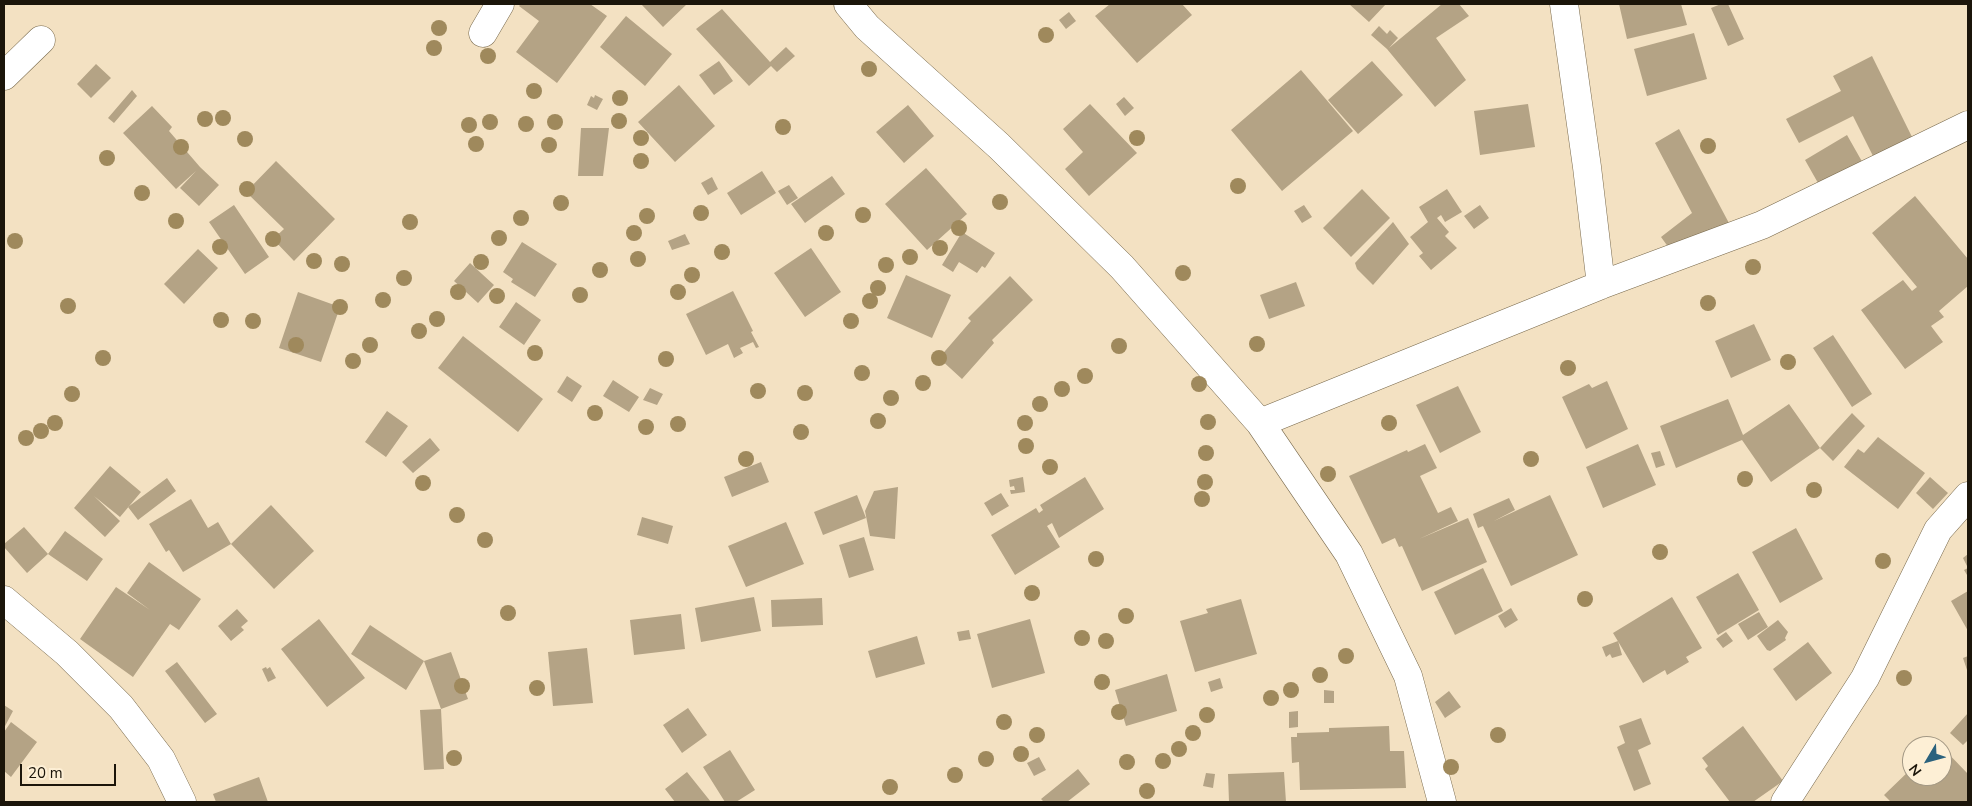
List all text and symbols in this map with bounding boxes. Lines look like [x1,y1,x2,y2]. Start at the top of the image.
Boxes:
north arrow [1902,736,1952,786]
scale bar [22,754,119,786]
text: N [1905,760,1926,780]
text: 20 m [28,763,63,783]

